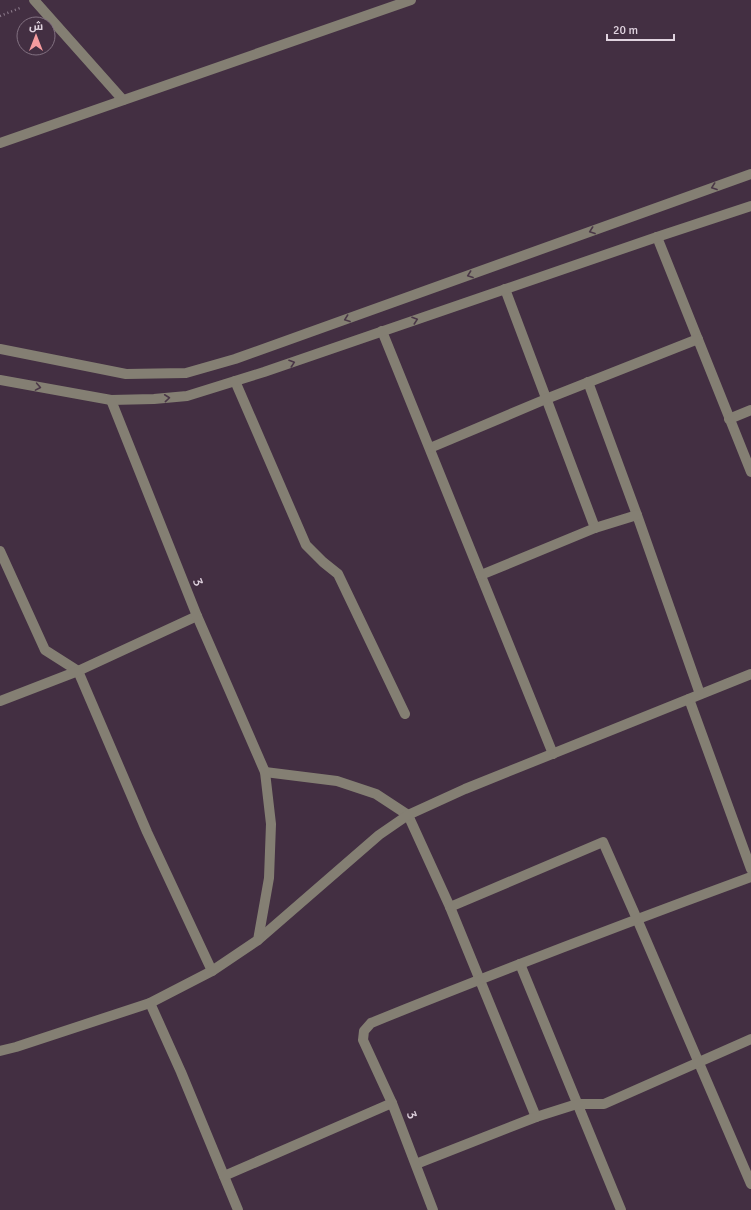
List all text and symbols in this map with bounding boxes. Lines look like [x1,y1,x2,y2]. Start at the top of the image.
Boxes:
north arrow [16,16,56,56]
scale bar [607,16,674,42]
text: ش [29,20,43,33]
text: 20 m [613,23,638,38]
one-way arrow [711,183,718,191]
one-way arrow [589,226,596,235]
one-way arrow [466,270,473,279]
one-way arrow [344,314,351,322]
one-way arrow [411,316,418,325]
one-way arrow [288,359,295,367]
one-way arrow [35,382,42,390]
one-way arrow [164,394,170,403]
street label: 3 [189,575,207,589]
street label: 3 [403,1108,421,1122]

